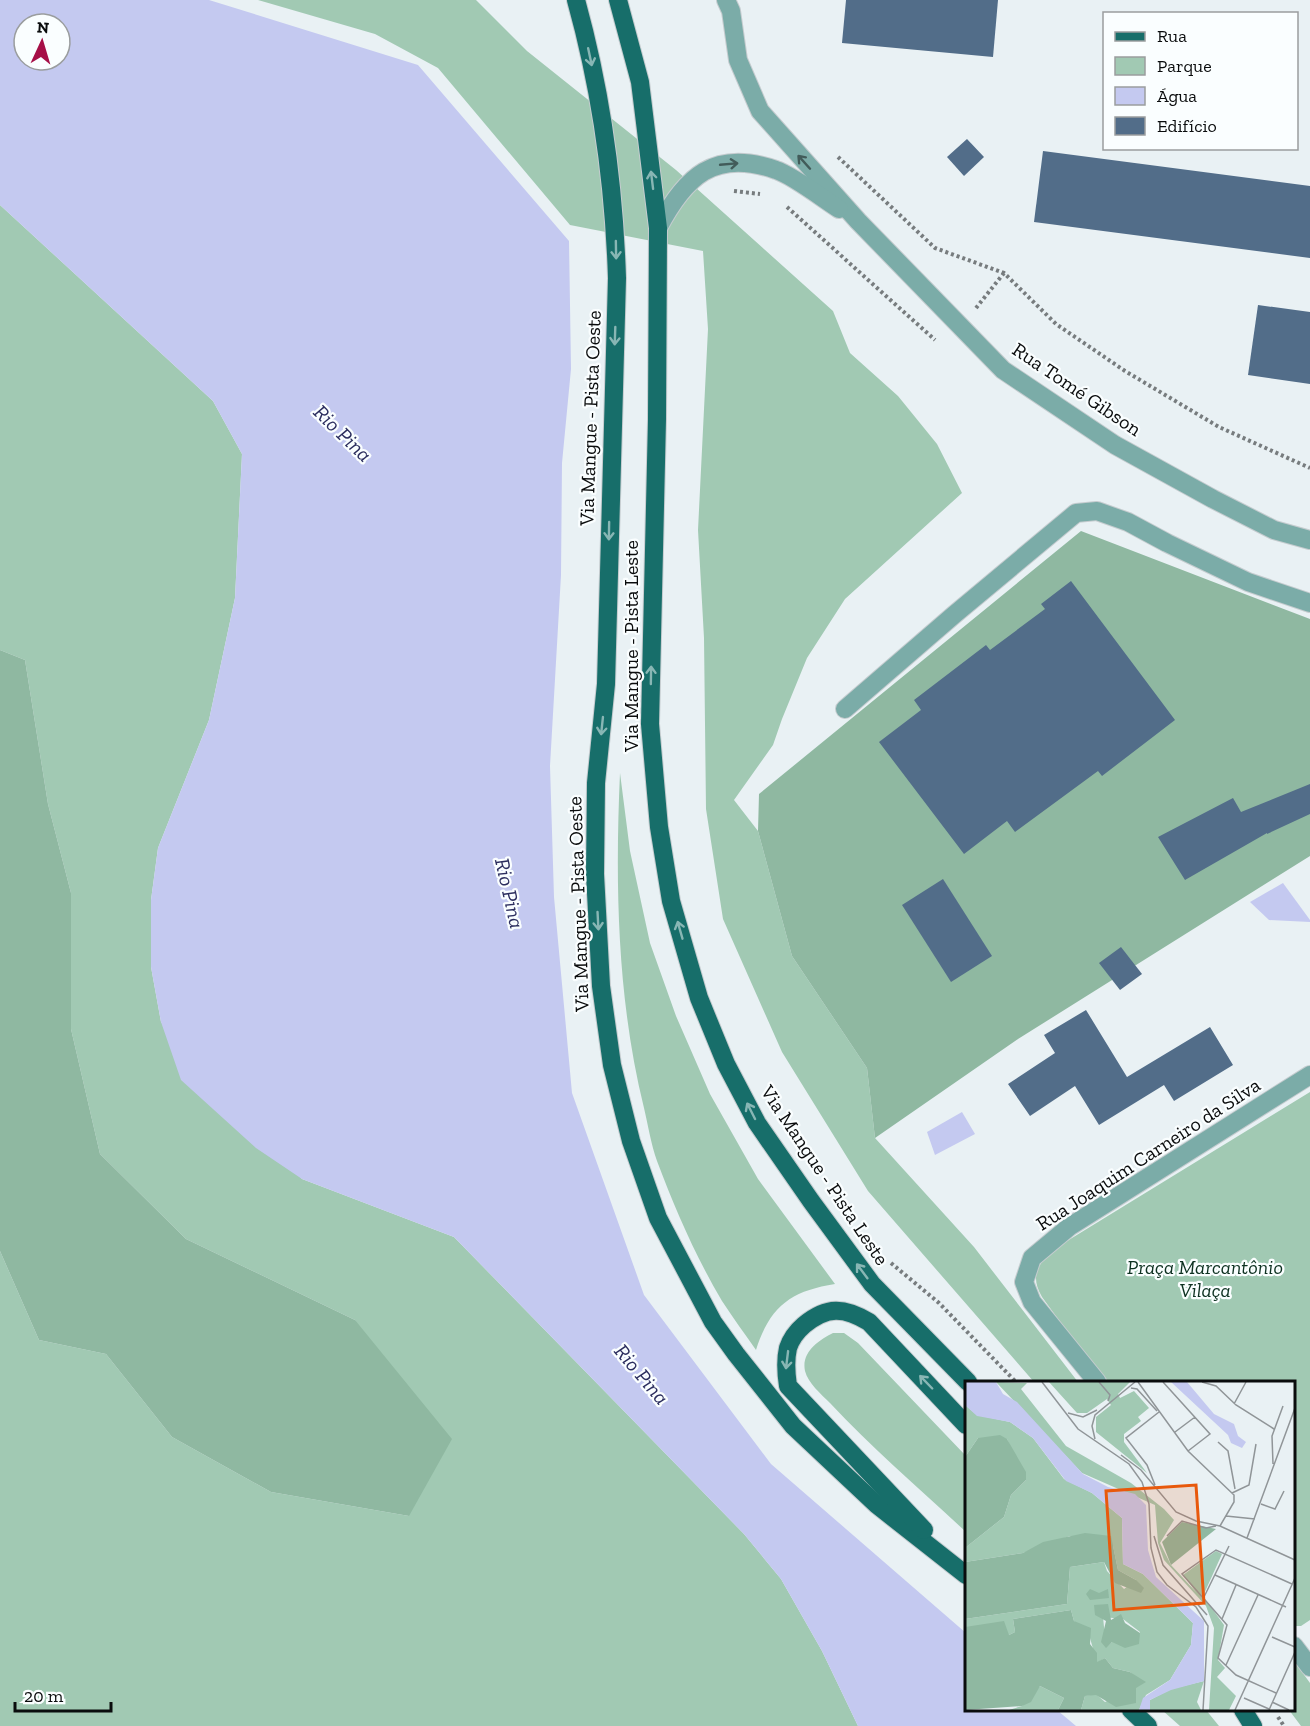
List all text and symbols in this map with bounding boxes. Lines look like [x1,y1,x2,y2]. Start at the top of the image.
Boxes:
north arrow [12,12,72,72]
legend [1103,12,1298,150]
text: N [36,18,50,37]
text: Rua [1157,25,1187,47]
one-way arrow [584,47,596,66]
text: Parque [1157,55,1212,77]
text: Água [1157,85,1197,107]
text: Edifício [1157,115,1217,137]
one-way arrow [797,155,811,170]
one-way arrow [718,158,738,169]
one-way arrow [646,171,657,191]
one-way arrow [610,239,622,259]
street label: Via Mangue - Pista Oeste [574,310,606,527]
one-way arrow [609,326,620,346]
street label: Rua Tomé Gibson [1008,337,1147,441]
water label: Rio Pina [309,399,377,467]
one-way arrow [604,521,615,541]
street label: Via Mangue - Pista Leste [619,540,643,753]
one-way arrow [645,665,656,685]
one-way arrow [596,716,607,736]
street label: Via Mangue - Pista Oeste [562,796,594,1013]
water label: Rio Pina [490,855,530,931]
one-way arrow [592,910,603,930]
one-way arrow [674,921,685,940]
street label: Rua Joaquim Carneiro da Silva [1032,1072,1265,1235]
street label: Via Mangue - Pista Leste [755,1080,894,1270]
one-way arrow [745,1103,757,1120]
park label: Praça Marcantônio Vilaça [1127,1255,1283,1302]
one-way arrow [856,1264,869,1280]
water label: Rio Pina [609,1339,675,1409]
one-way arrow [781,1349,792,1369]
one-way arrow [919,1375,933,1390]
inset map [965,1381,1295,1711]
scale bar [15,1675,111,1713]
text: 20 m [24,1685,64,1707]

